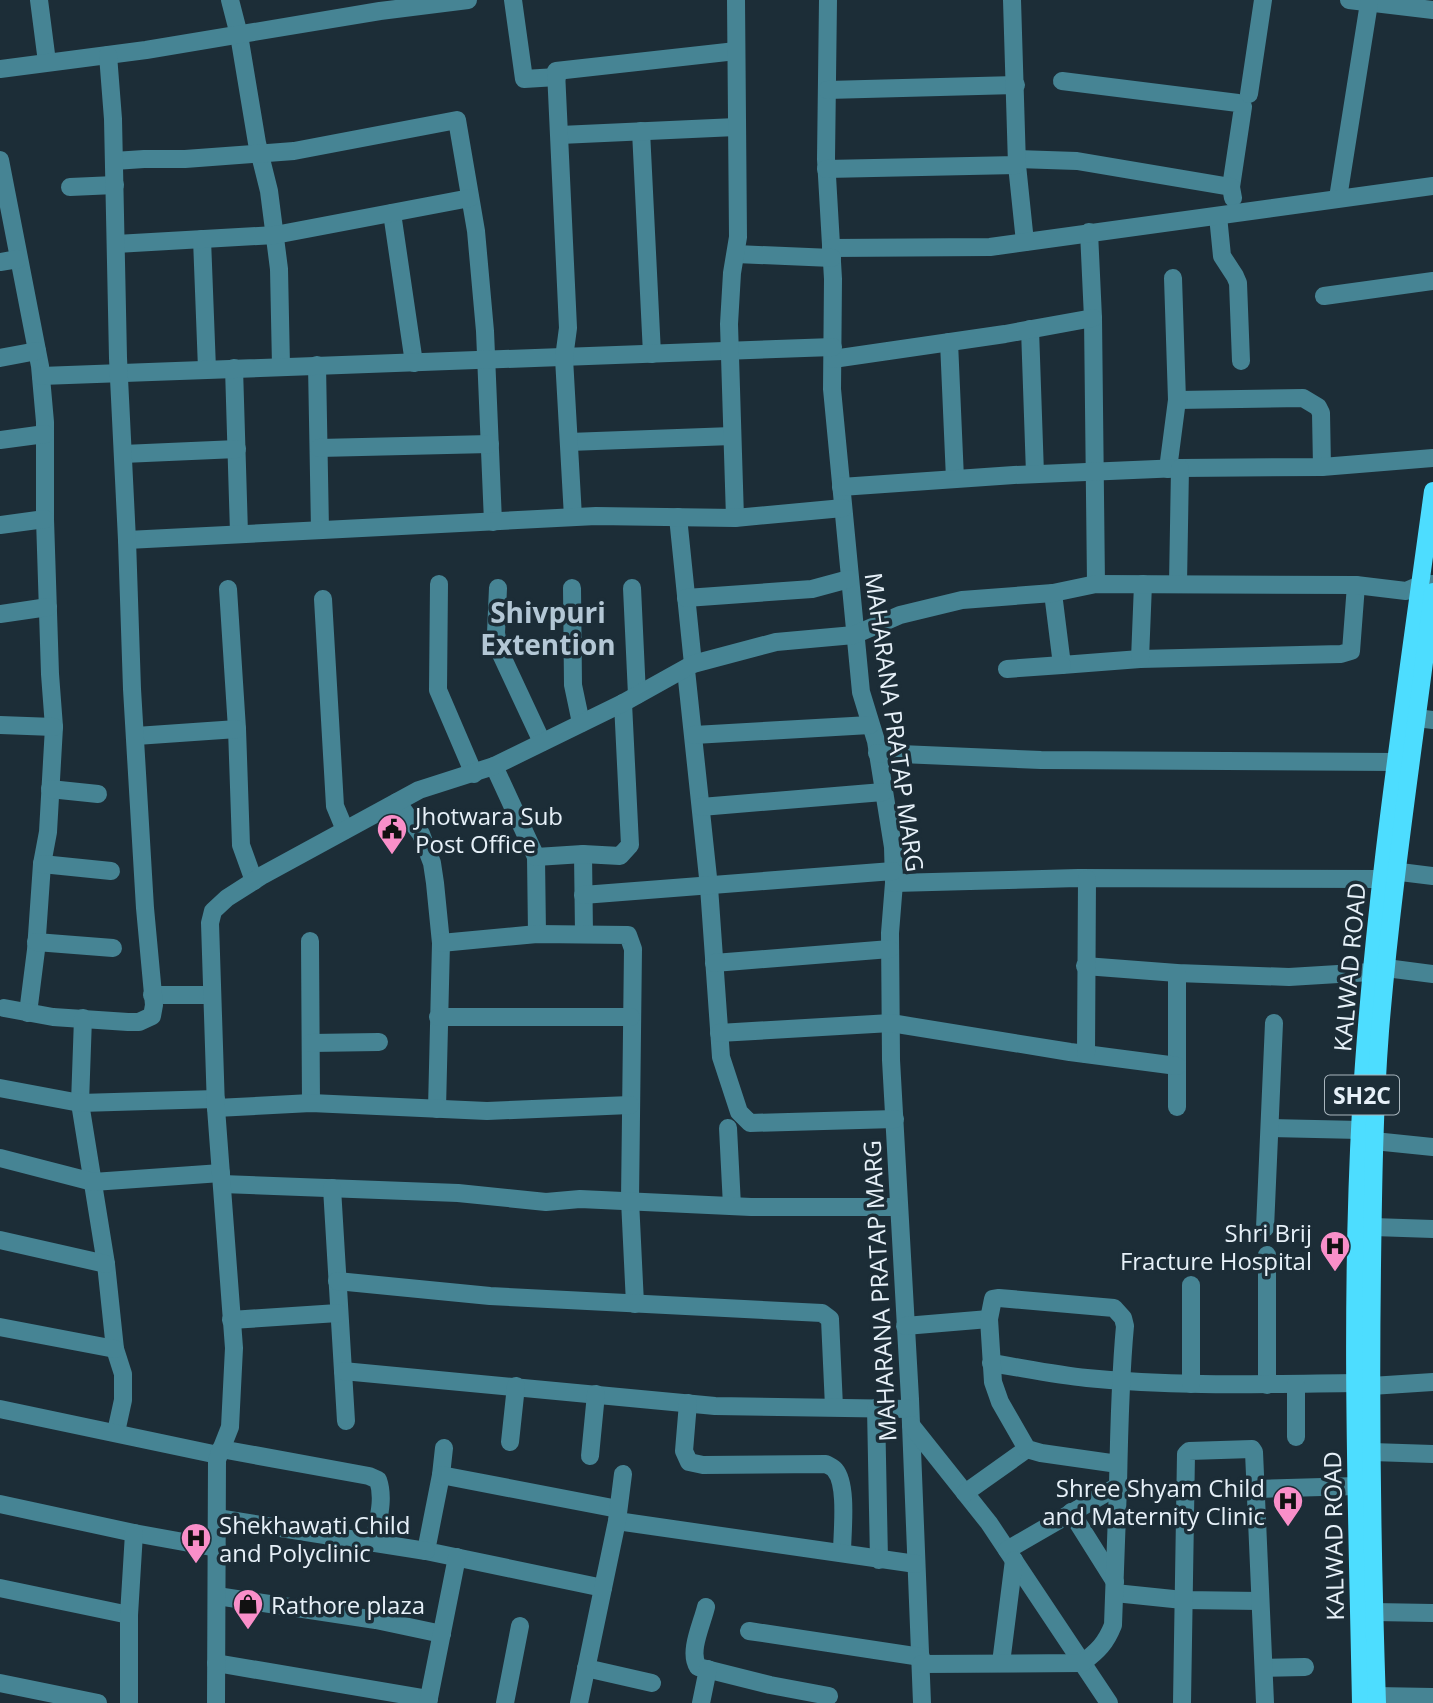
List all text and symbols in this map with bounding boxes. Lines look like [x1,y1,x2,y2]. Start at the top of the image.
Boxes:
street label: MAHARANA PRATAP MARG [858,570,932,874]
district label: Shivpuri Extention [480,593,616,663]
place label: Jhotwara Sub Post Office [413,799,563,860]
public building icon: Jhotwara Sub Post Office [375,812,409,856]
street label: KALWAD ROAD [1325,881,1373,1053]
road number: SH2C [1325,1076,1399,1114]
street label: MAHARANA PRATAP MARG [855,1140,903,1442]
place label: Shri Brij Fracture Hospital [1120,1216,1312,1277]
hospital icon: Shri Brij Fracture Hospital [1318,1229,1352,1273]
street label: KALWAD ROAD [1315,1451,1351,1621]
place label: Shree Shyam Child and Maternity Clinic [1042,1471,1265,1532]
hospital icon: Shree Shyam Child and Maternity Clinic [1271,1484,1305,1528]
place label: Shekhawati Child and Polyclinic [219,1508,410,1569]
hospital icon: Shekhawati Child and Polyclinic [179,1521,213,1565]
shop icon: Rathore plaza [231,1587,265,1631]
place label: Rathore plaza [271,1588,425,1621]

